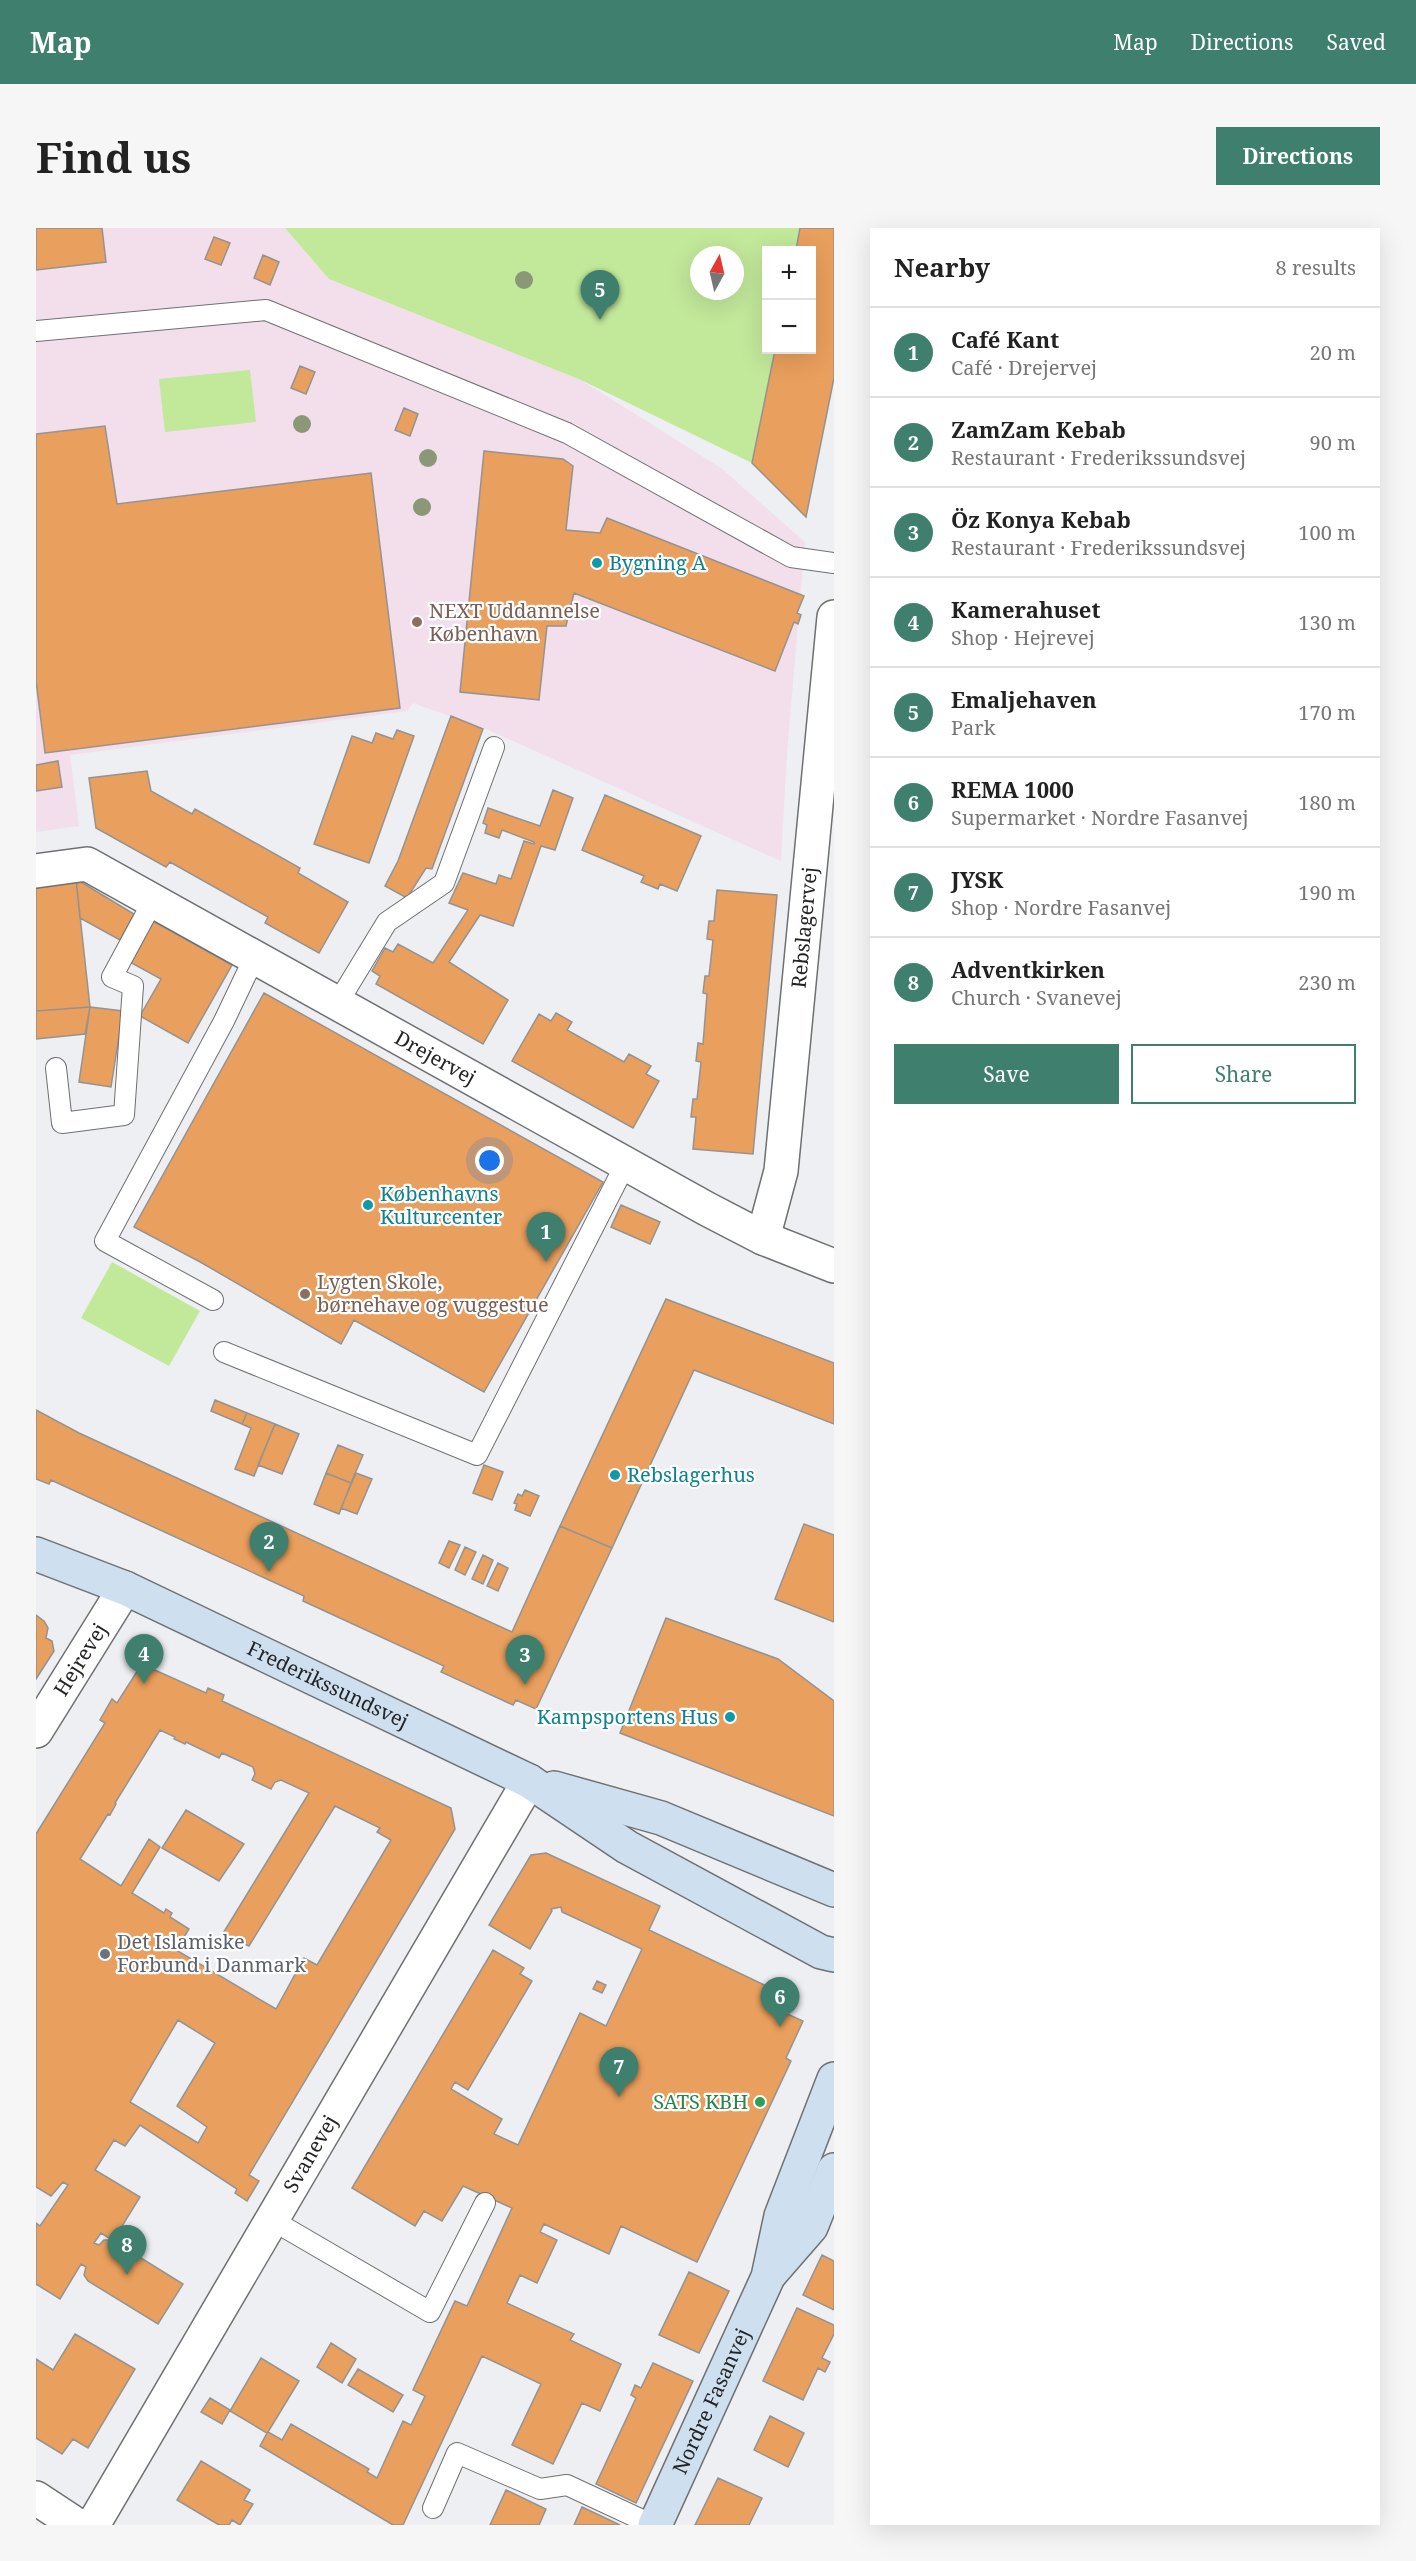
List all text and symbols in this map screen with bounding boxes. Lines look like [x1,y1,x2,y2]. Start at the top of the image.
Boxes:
text: Map [30,23,92,61]
text: Map [1113,28,1158,56]
text: Directions [1191,28,1293,56]
text: Saved [1326,28,1386,56]
button: Directions [1216,127,1380,185]
text: Find us [36,128,191,185]
north arrow [690,246,744,300]
map controls [762,246,816,354]
button: + [762,246,816,300]
text: Nearby [894,249,990,285]
text: 8 results [1276,254,1356,281]
pin: 5 [580,270,620,320]
button: − [762,300,816,354]
text: Café Kant [951,324,1059,354]
text: 1 [908,339,919,366]
text: 20 m [1310,339,1356,366]
text: Café · Drejervej [951,354,1097,381]
text: ZamZam Kebab [951,414,1126,444]
text: 2 [908,429,919,456]
text: 90 m [1310,429,1356,456]
text: Restaurant · Frederikssundsvej [951,444,1246,471]
text: Öz Konya Kebab [951,504,1131,534]
text: 3 [908,519,919,546]
text: 100 m [1298,519,1356,546]
text: Restaurant · Frederikssundsvej [951,534,1246,561]
place label: Bygning A [609,549,707,576]
marker: Bygning A [590,556,604,570]
text: Kamerahuset [951,594,1100,624]
place label: NEXT Uddannelse København [429,597,600,647]
text: 4 [908,609,919,636]
text: 130 m [1298,609,1356,636]
marker: NEXT Uddannelse København [410,615,424,629]
text: Shop · Hejrevej [951,624,1095,651]
text: Emaljehaven [951,684,1097,714]
text: 5 [908,699,919,726]
text: 170 m [1298,699,1356,726]
text: Park [951,714,995,741]
text: REMA 1000 [951,774,1074,804]
text: 6 [908,789,919,816]
text: 180 m [1298,789,1356,816]
text: Supermarket · Nordre Fasanvej [951,804,1249,831]
text: JYSK [951,864,1003,894]
street label: Rebslagervej [785,866,823,989]
text: 7 [908,879,919,906]
text: 190 m [1298,879,1356,906]
text: Shop · Nordre Fasanvej [951,894,1171,921]
text: Adventkirken [951,954,1105,984]
text: 8 [908,969,919,996]
text: 230 m [1298,969,1356,996]
text: Church · Svanevej [951,984,1122,1011]
street label: Drejervej [390,1024,481,1091]
button: Save [894,1044,1119,1104]
button: Share [1131,1044,1356,1104]
your location [475,1146,504,1175]
place label: Københavns Kulturcenter [380,1180,503,1230]
marker: Københavns Kulturcenter [361,1198,375,1212]
pin: 1 [526,1212,566,1262]
place label: Lygten Skole, børnehave og vuggestue [317,1268,549,1318]
marker: Lygten Skole, børnehave og vuggestue [298,1287,312,1301]
place label: Rebslagerhus [627,1461,755,1488]
marker: Rebslagerhus [608,1468,622,1482]
pin: 2 [250,1522,288,1572]
street label: Hejrevej [47,1618,113,1701]
pin: 4 [124,1634,164,1684]
street label: Frederikssundsvej [243,1634,413,1734]
pin: 3 [506,1636,544,1685]
place label: Kampsportens Hus [537,1703,718,1730]
marker: Kampsportens Hus [723,1710,737,1724]
place label: Det Islamiske Forbund i Danmark [117,1928,306,1978]
marker: Det Islamiske Forbund i Danmark [98,1947,112,1961]
pin: 6 [760,1978,800,2027]
pin: 7 [600,2048,638,2097]
place label: SATS KBH [653,2088,748,2115]
marker: SATS KBH [753,2095,767,2109]
street label: Svanevej [277,2110,343,2198]
pin: 8 [108,2226,146,2275]
street label: Nordre Fasanvej [666,2324,756,2478]

